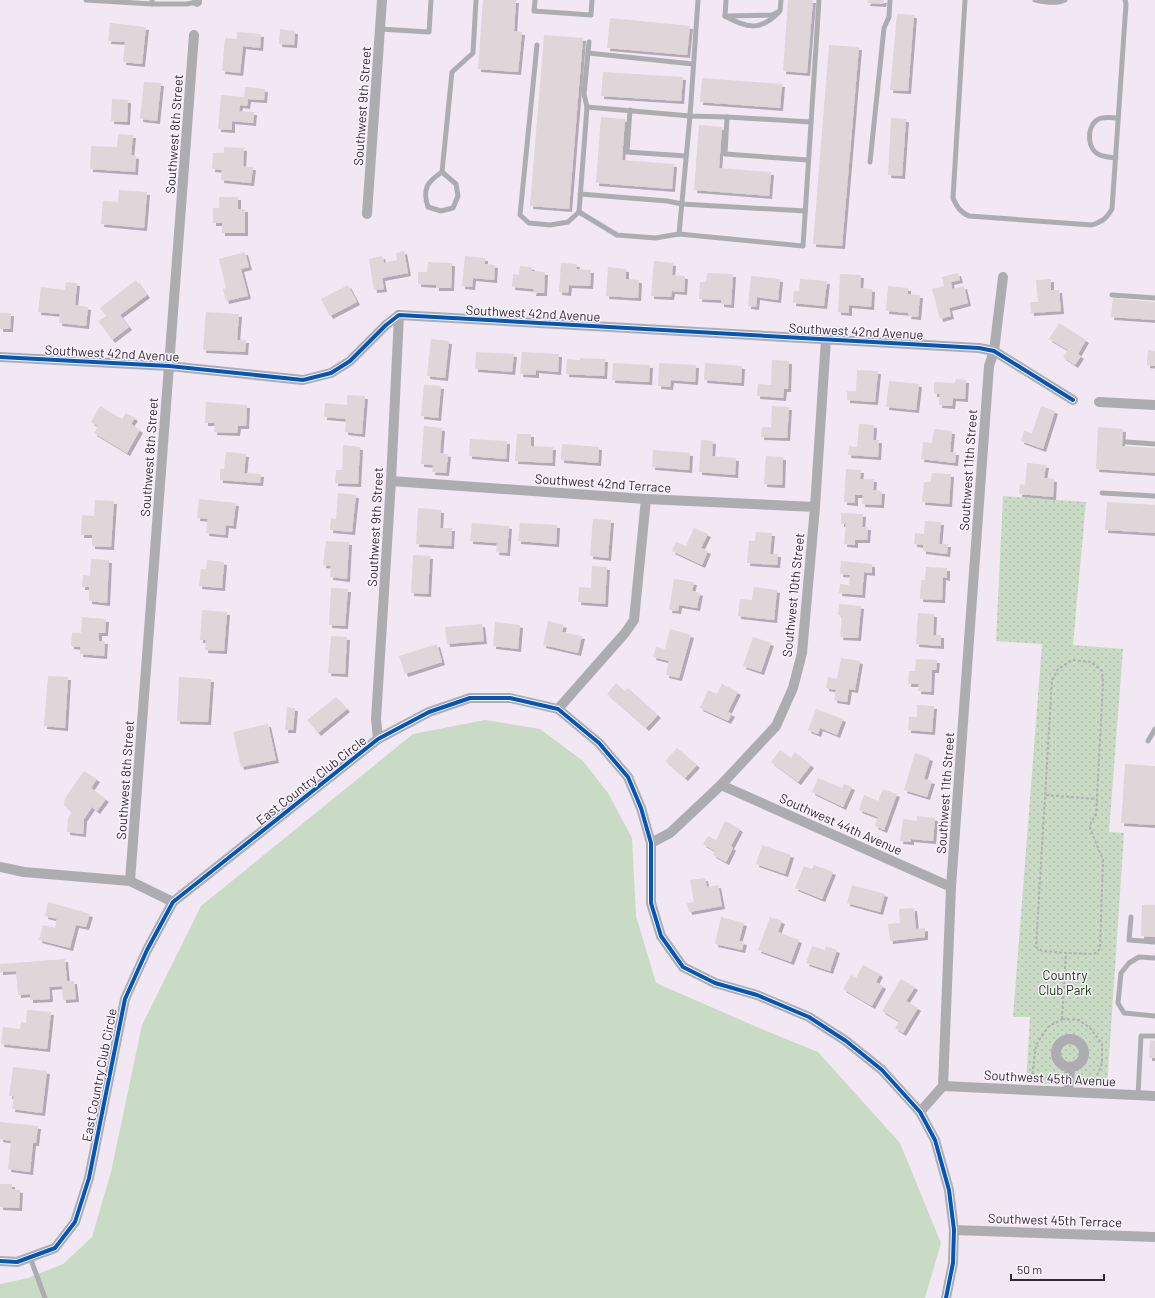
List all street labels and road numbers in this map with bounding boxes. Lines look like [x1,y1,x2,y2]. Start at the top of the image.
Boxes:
street label: Southwest 9th Street [350,46,374,166]
street label: Southwest 8th Street [162,74,186,194]
street label: Southwest 42nd Avenue [465,301,601,325]
street label: Southwest 42nd Avenue [788,319,924,343]
street label: Southwest 42nd Avenue [44,341,180,365]
street label: Southwest 8th Street [137,397,161,517]
street label: Southwest 11th Street [956,409,980,531]
street label: Southwest 9th Street [364,467,386,587]
street label: Southwest 42nd Terrace [534,470,672,496]
street label: Southwest 10th Street [779,532,807,658]
street label: Southwest 8th Street [113,720,137,840]
street label: East Country Club Circle [253,732,369,828]
street label: Southwest 11th Street [933,732,957,854]
street label: Southwest 44th Avenue [777,790,905,858]
street label: East Country Club Circle [78,1007,120,1143]
street label: Southwest 45th Avenue [984,1067,1117,1089]
street label: Southwest 45th Terrace [988,1210,1122,1230]

